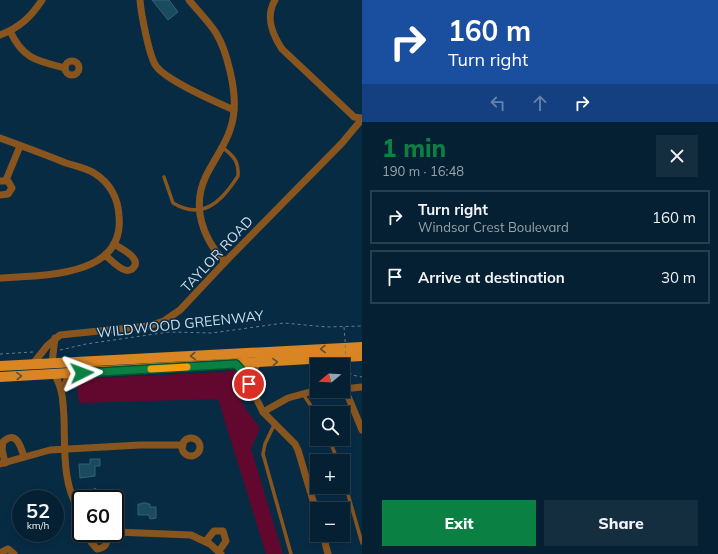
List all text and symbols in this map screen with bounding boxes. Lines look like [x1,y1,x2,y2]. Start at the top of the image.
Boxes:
text: 160 m [448,13,531,48]
icon: right [382,16,434,68]
text: Turn right [448,48,528,71]
icon: left [487,92,509,114]
icon: ahead [529,92,551,114]
icon: right [571,92,593,114]
text: 1 min [382,133,446,163]
button: close [656,135,698,177]
text: 190 m · 16:48 [382,163,464,179]
text: Turn right [418,200,488,219]
icon: right [384,206,406,228]
text: 160 m [652,208,696,227]
street label: TAYLOR ROAD [177,212,257,296]
text: Windsor Crest Boulevard [418,219,569,235]
icon: arrive [384,266,406,288]
text: Arrive at destination [418,268,565,287]
text: 30 m [661,268,696,287]
street label: WILDWOOD GREENWAY [96,306,265,342]
one-way arrow [320,345,326,354]
one-way arrow [190,351,196,360]
position arrow [61,352,103,394]
one-way arrow [272,357,278,366]
north arrow [310,358,350,398]
map controls [310,358,350,542]
pin [232,367,266,401]
one-way arrow [16,372,22,380]
icon: arrive [238,373,260,395]
button: search [310,406,350,446]
button: + [310,454,350,494]
speed limit sign: 60 [72,490,124,542]
text: 52 [26,498,50,523]
button: Exit [382,500,536,546]
button: Share [544,500,698,546]
button: − [310,502,350,542]
text: km/h [27,519,49,532]

